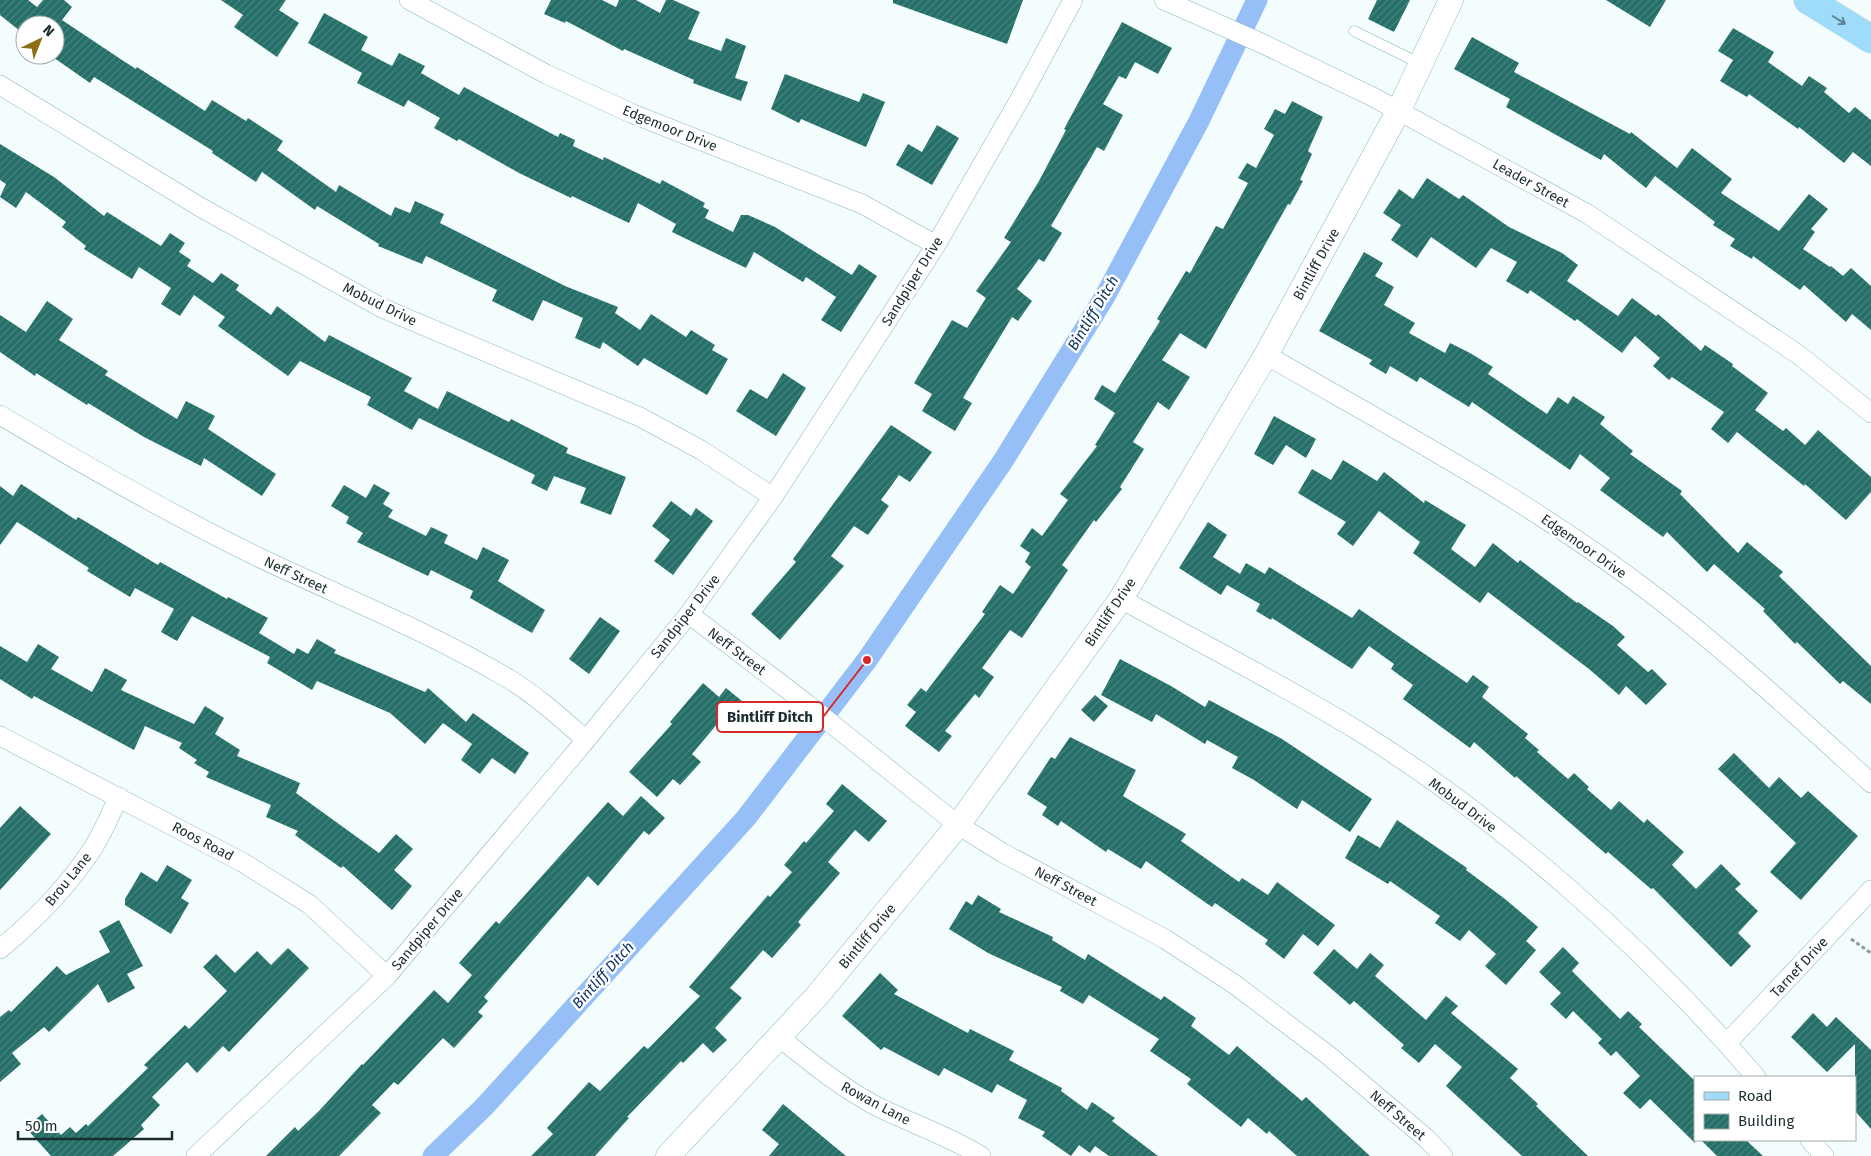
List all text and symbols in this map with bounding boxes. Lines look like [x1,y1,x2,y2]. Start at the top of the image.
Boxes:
north arrow [15,15,65,65]
one-way arrow [1832,15,1846,25]
text: N [39,21,58,40]
street label: Edgemoor Drive [620,102,720,155]
street label: Leader Street [1490,155,1573,212]
street label: Bintliff Drive [1290,225,1343,303]
street label: Sandpiper Drive [878,234,947,329]
water label: Bintliff Ditch [1064,272,1122,354]
street label: Mobud Drive [340,279,420,330]
street label: Edgemoor Drive [1538,511,1630,582]
street label: Neff Street [261,553,331,598]
street label: Sandpiper Drive [647,571,723,662]
street label: Bintliff Drive [1081,575,1140,650]
street label: Neff Street [704,624,770,679]
callout: Bintliff Ditch [717,702,823,732]
text: Bintliff Ditch [727,708,813,726]
street label: Mobud Drive [1425,774,1500,836]
street label: Roos Road [169,818,236,865]
street label: Brou Lane [42,849,95,909]
street label: Neff Street [1032,863,1101,910]
street label: Sandpiper Drive [388,885,467,974]
street label: Bintliff Drive [835,900,899,972]
street label: Tarnef Drive [1767,934,1832,1001]
water label: Bintliff Ditch [568,938,638,1012]
legend [1694,1076,1856,1141]
street label: Rowan Lane [838,1078,913,1129]
street label: Neff Street [1366,1087,1430,1145]
text: Road [1738,1087,1773,1105]
scale bar [18,1108,171,1140]
text: Building [1738,1112,1794,1130]
text: 50 m [25,1117,58,1135]

